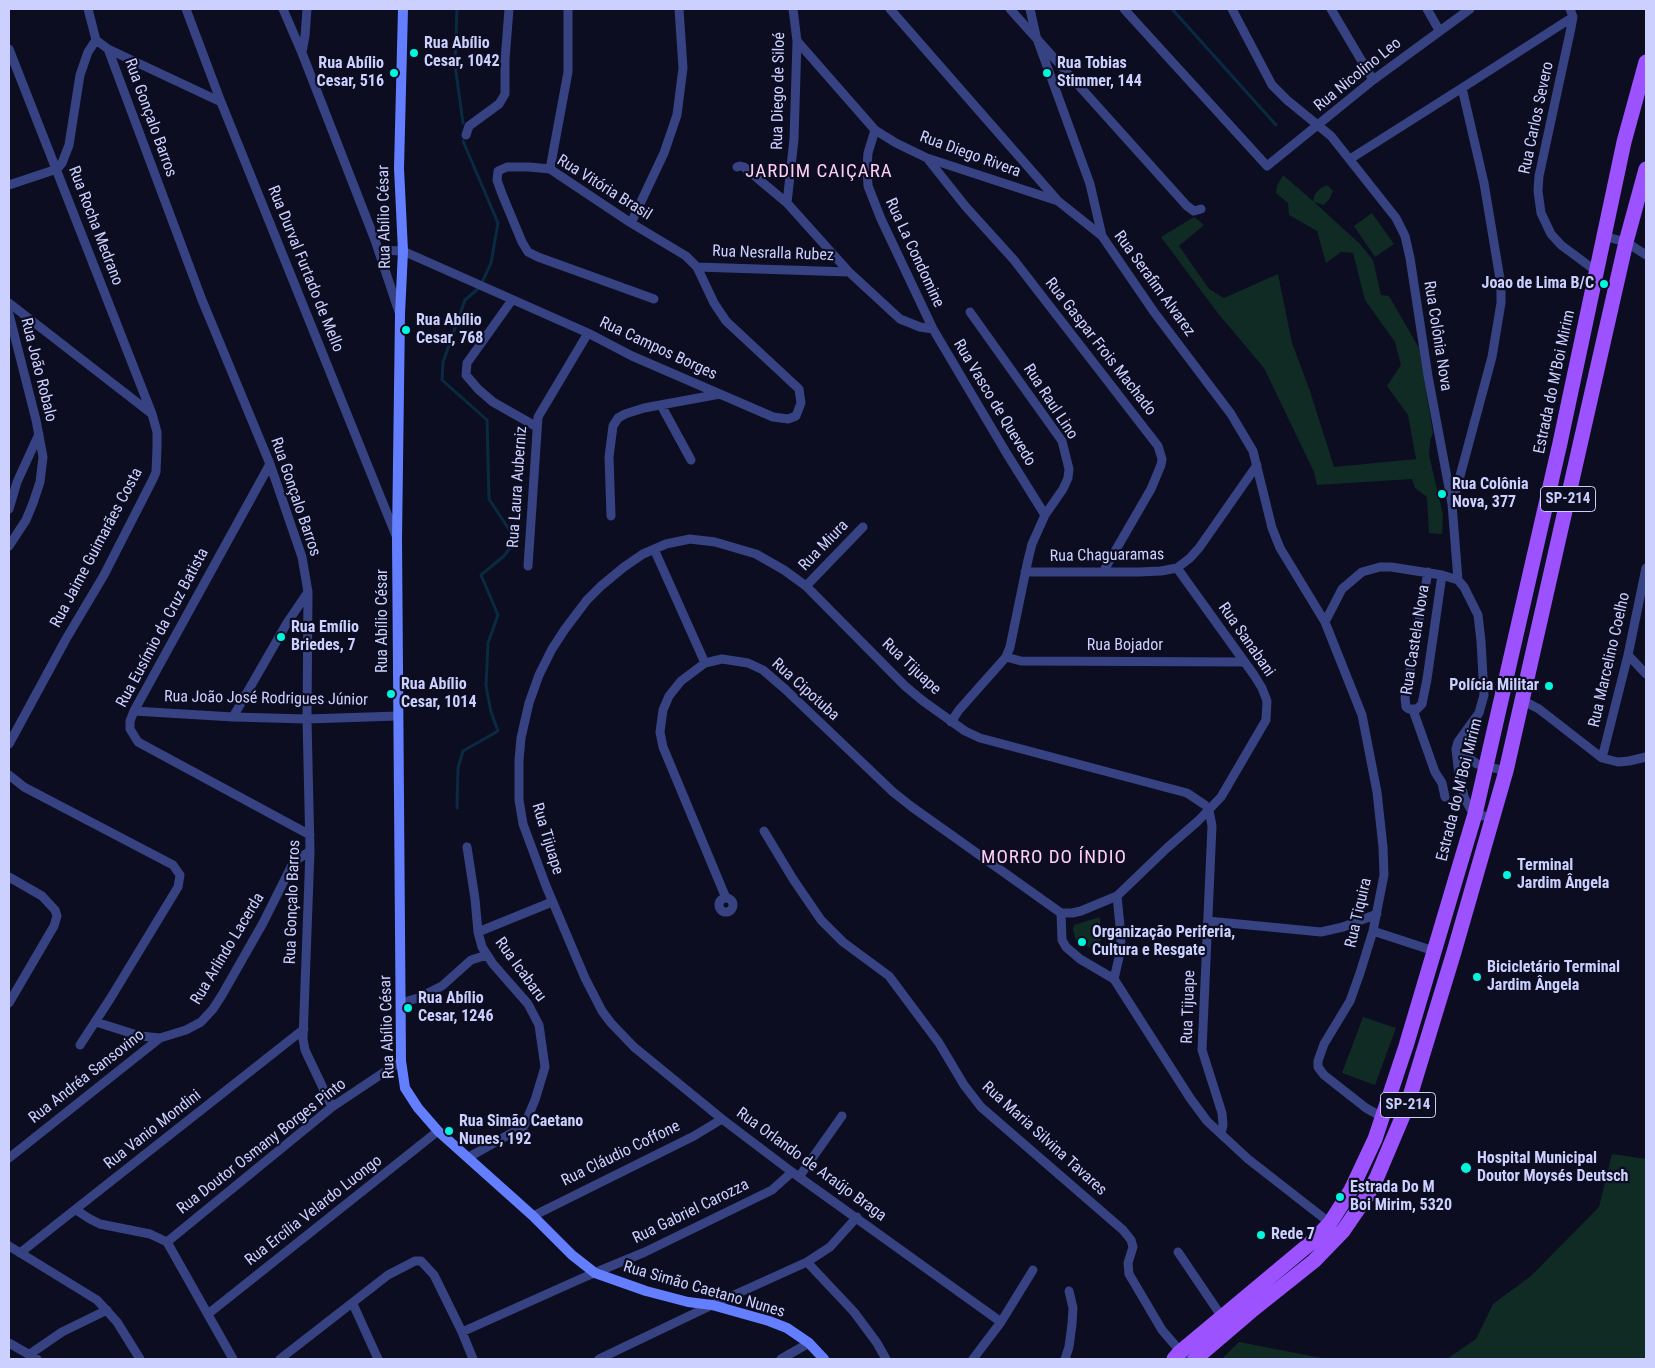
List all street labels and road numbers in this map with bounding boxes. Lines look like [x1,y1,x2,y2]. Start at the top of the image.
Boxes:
street label: Rua Diego de Siloé [768,32,790,150]
street label: Rua Nicolino Leo [1311,34,1405,116]
street label: Rua Gonçalo Barros [120,56,180,180]
street label: Rua Carlos Severo [1516,60,1558,176]
street label: Rua Diego Rivera [917,128,1023,182]
street label: Rua Vitória Brasil [553,151,655,225]
street label: Rua Rocha Medrano [63,164,127,288]
street label: Rua Abílio César [374,165,396,269]
street label: Rua Durval Furtado de Mello [263,183,347,355]
street label: Rua La Condomine [880,195,948,311]
street label: Rua Serafim Alvarez [1109,228,1199,340]
street label: Rua Nesralla Rubez [712,242,834,266]
street label: Rua Gaspar Frois Machado [1040,274,1160,420]
street label: Rua Colônia Nova [1419,280,1455,392]
street label: Estrada do M'Boi Mirim [1530,308,1580,456]
street label: Rua Campos Borges [596,313,720,385]
street label: Rua João Robalo [16,316,60,424]
street label: Rua Vasco de Quevedo [949,336,1039,470]
street label: Rua Raul Lino [1019,361,1081,443]
street label: Rua Laura Auberniz [504,425,532,549]
street label: Rua Gonçalo Barros [266,435,324,559]
street label: Rua Jaime Guimarães Costa [47,465,147,631]
road number: SP-214 [1540,486,1596,512]
street label: Rua Miura [795,517,853,575]
street label: Rua Eusímio da Cruz Batista [113,545,213,711]
street label: Rua Chaguaramas [1050,545,1164,567]
street label: Rua Abílio César [373,569,393,673]
street label: Rua Castela Nova [1398,584,1434,696]
street label: Rua Marcelino Coelho [1585,591,1635,729]
street label: Rua Sanabani [1213,599,1279,681]
street label: Rua Tijuape [877,635,945,699]
street label: Rua Bojador [1087,636,1163,656]
street label: Rua Cipotuba [767,655,843,725]
street label: Rua João José Rodrigues Júnior [164,688,368,710]
street label: Estrada do M'Boi Mirim [1433,717,1487,863]
street label: Rua Tijuape [527,801,567,877]
street label: Rua Gonçalo Barros [281,839,305,965]
street label: Rua Tiquira [1342,876,1376,950]
street label: Rua Arlindo Lacerda [187,890,269,1008]
street label: Rua Icabaru [490,934,550,1006]
street label: Rua Tijuape [1178,970,1200,1044]
street label: Rua Abílio César [377,975,399,1079]
street label: Rua Andréa Sansovino [25,1026,149,1128]
street label: Rua Doutor Osmany Borges Pinto [174,1075,350,1219]
street label: Rua Maria Silvina Tavares [978,1078,1110,1200]
street label: Rua Vanio Mondini [101,1086,205,1174]
road number: SP-214 [1380,1092,1436,1118]
street label: Rua Orlando de Araújo Braga [732,1104,890,1226]
street label: Rua Cláudio Coffone [559,1117,683,1191]
street label: Rua Ercília Velardo Luongo [242,1152,386,1270]
street label: Rua Gabriel Carozza [630,1176,752,1248]
street label: Rua Simão Caetano Nunes [621,1258,787,1322]

